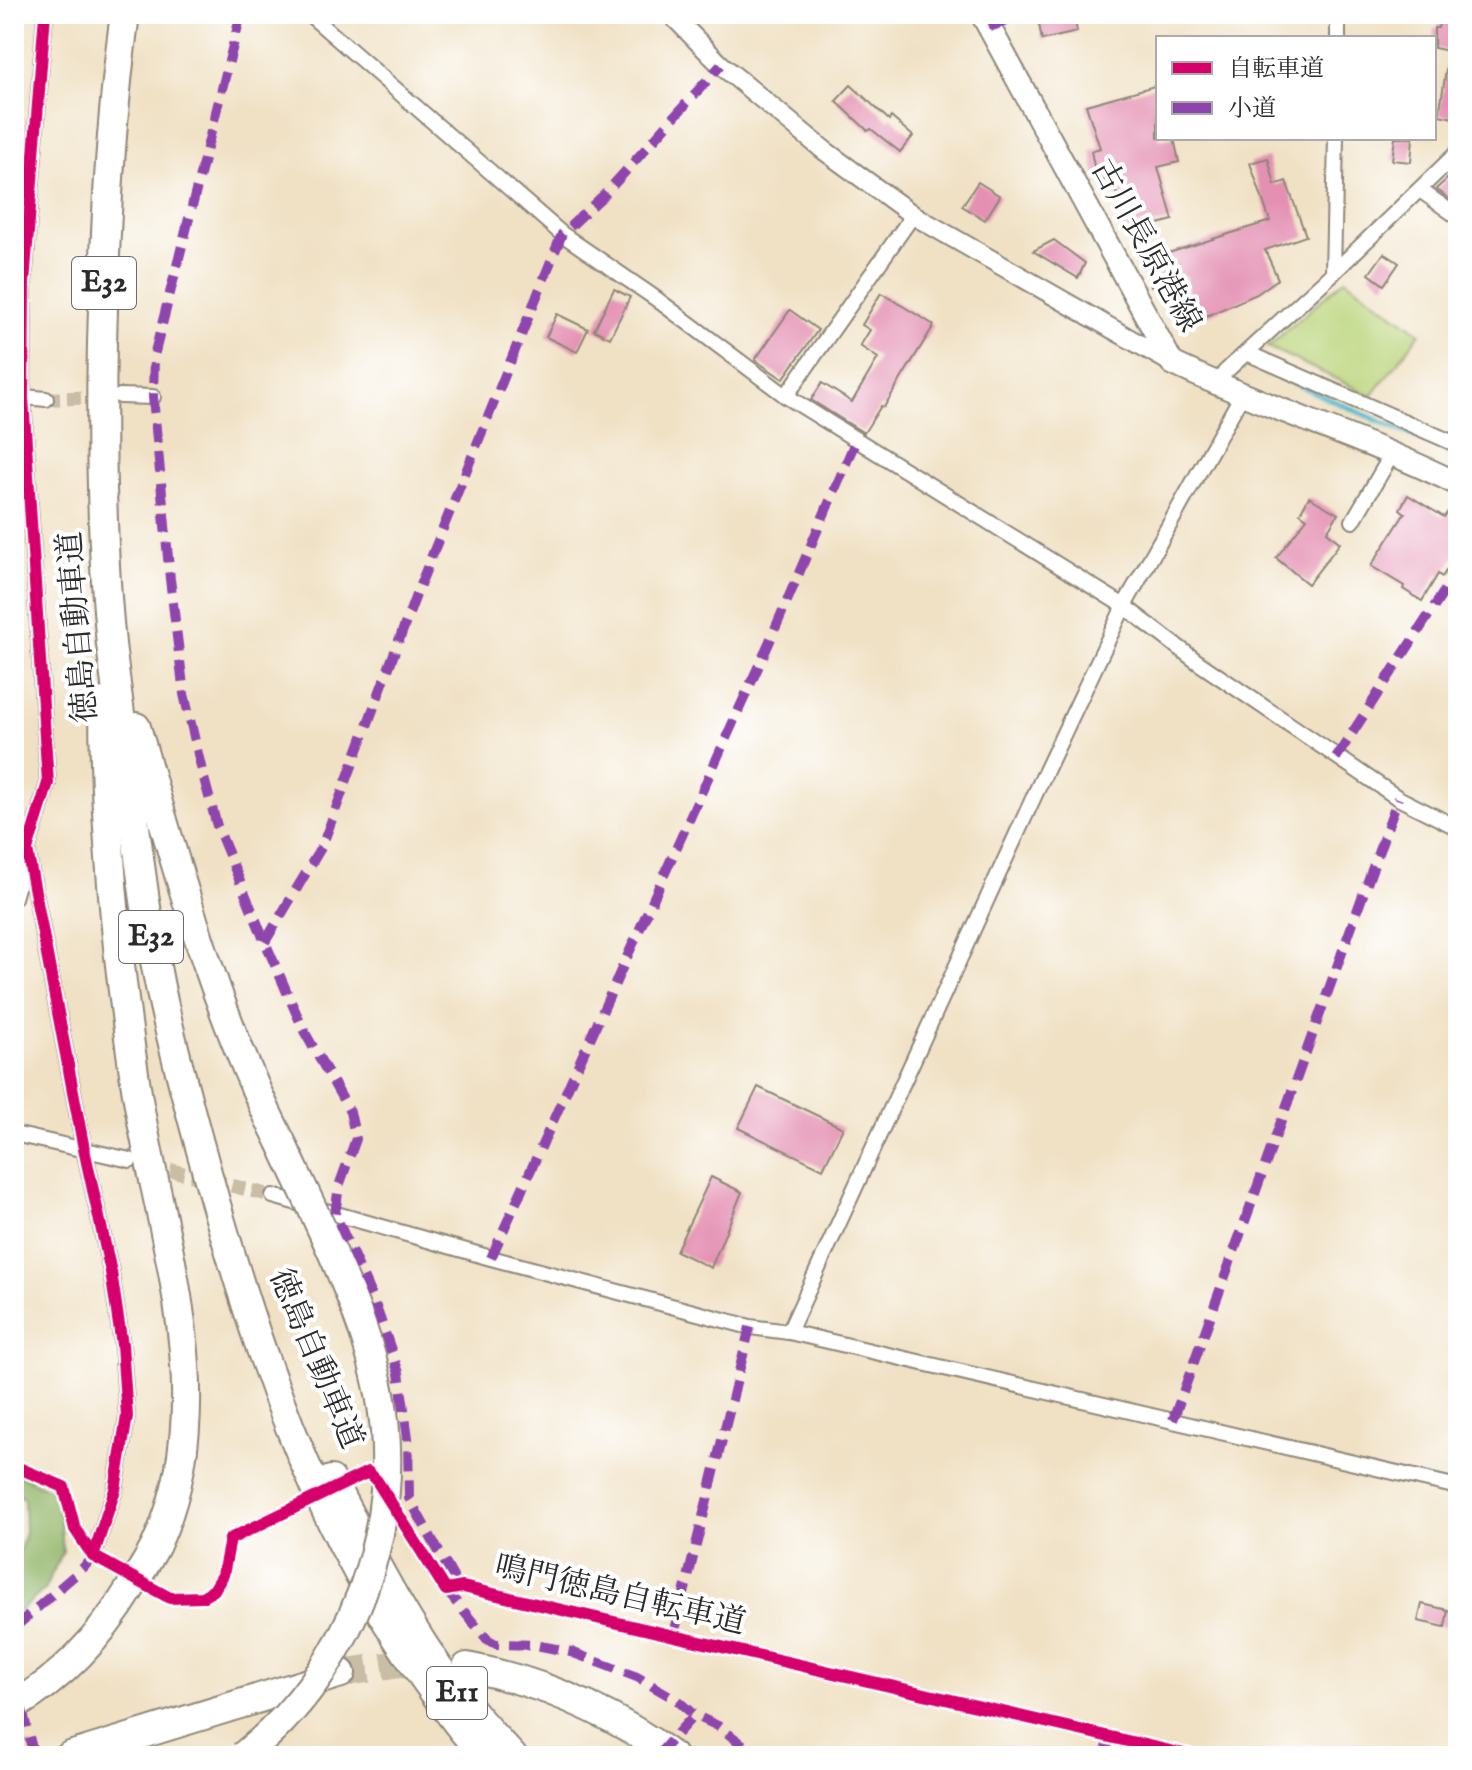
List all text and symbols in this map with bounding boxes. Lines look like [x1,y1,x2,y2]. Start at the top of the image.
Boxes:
legend [1156,36,1436,140]
text: 自転車道 [1228,54,1324,85]
text: 小道 [1228,94,1276,125]
street label: 古川長原港線 [1081,152,1209,340]
road number: E32 [72,257,136,309]
street label: 徳島自動車道 [50,530,108,724]
road number: E32 [119,911,183,963]
street label: 徳島自動車道 [259,1263,371,1455]
street label: 鳴門徳島自転車道 [491,1547,749,1645]
road number: E11 [427,1667,487,1719]

